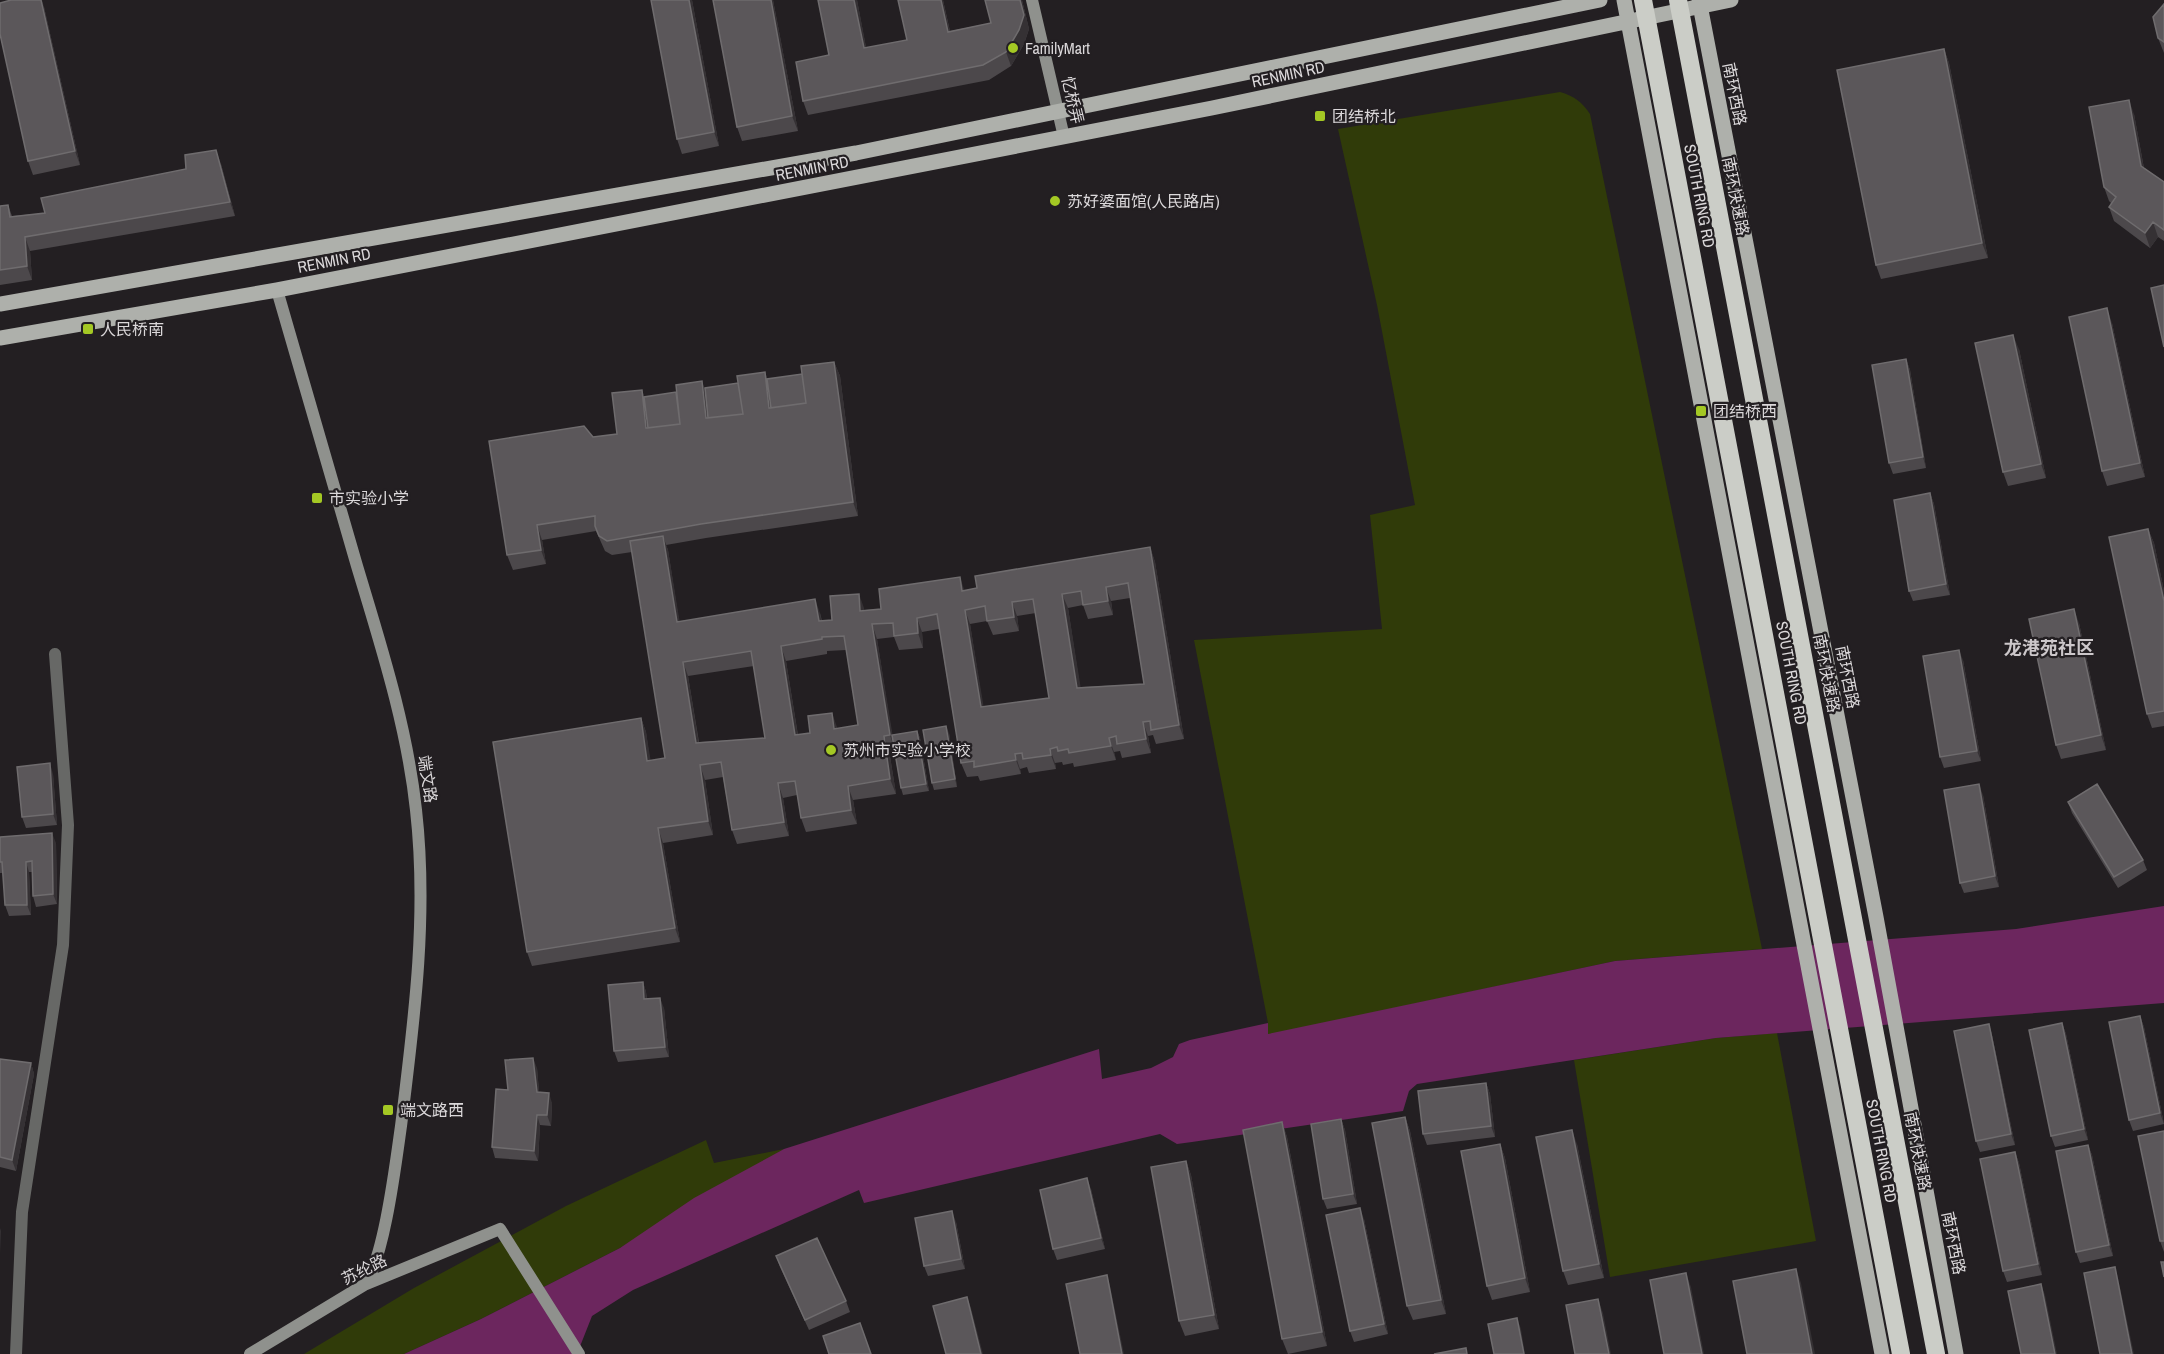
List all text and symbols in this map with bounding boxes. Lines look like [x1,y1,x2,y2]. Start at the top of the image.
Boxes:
place label: FamilyMart [1025,37,1090,59]
marker: FamilyMart [1006,41,1020,55]
street label: RENMIN RD [1249,56,1327,92]
street label: 南环西路 [1718,60,1752,128]
street label: 忆桥弄 [1057,74,1089,126]
place label: 团结桥北 [1332,105,1396,127]
marker: 团结桥北 [1313,109,1327,123]
street label: SOUTH RING RD [1679,142,1721,250]
street label: RENMIN RD [773,150,851,186]
street label: 南环快速路 [1718,155,1754,237]
place label: 苏好婆面馆(人民路店) [1067,190,1220,212]
marker: 苏好婆面馆(人民路店) [1048,194,1062,208]
street label: RENMIN RD [295,242,373,278]
place label: 人民桥南 [100,318,164,340]
marker: 人民桥南 [81,322,95,336]
place label: 团结桥西 [1713,400,1777,422]
marker: 团结桥西 [1694,404,1708,418]
place label: 市实验小学 [329,487,409,509]
marker: 市实验小学 [310,491,324,505]
street label: SOUTH RING RD [1771,619,1813,727]
street label: 南环快速路 [1809,632,1845,714]
district label: 龙港苑社区 [2004,635,2094,660]
street label: 南环西路 [1831,643,1865,711]
place label: 苏州市实验小学校 [843,739,971,761]
marker: 苏州市实验小学校 [824,743,838,757]
street label: 端文路 [413,754,443,804]
street label: SOUTH RING RD [1861,1097,1903,1205]
place label: 端文路西 [400,1099,464,1121]
marker: 端文路西 [381,1103,395,1117]
street label: 南环快速路 [1900,1110,1936,1192]
street label: 南环西路 [1937,1209,1971,1277]
street label: 苏纶路 [338,1249,390,1289]

